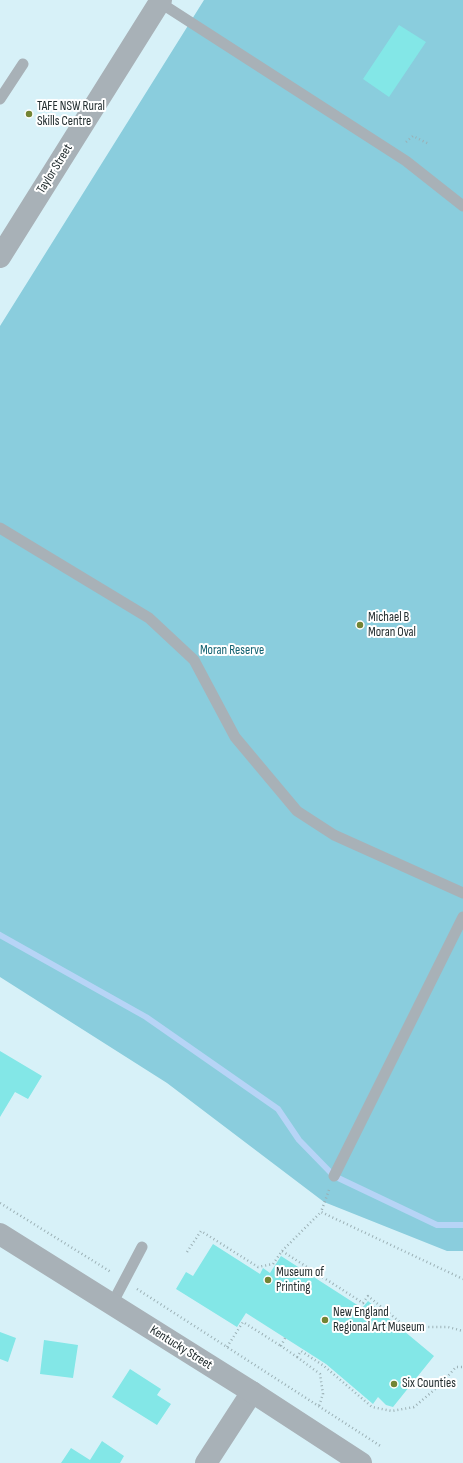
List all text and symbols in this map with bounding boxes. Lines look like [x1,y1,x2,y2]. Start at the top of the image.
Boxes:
place label: TAFE NSW Rural Skills Centre [37,99,105,130]
marker: TAFE NSW Rural Skills Centre [24,109,34,119]
street label: Taylor Street [34,141,76,197]
place label: Michael B Moran Oval [368,610,416,641]
marker: Michael B Moran Oval [355,620,365,630]
park label: Moran Reserve [200,643,264,659]
place label: Museum of Printing [276,1265,324,1296]
marker: Museum of Printing [263,1275,273,1285]
place label: New England Regional Art Museum [333,1305,425,1336]
marker: New England Regional Art Museum [320,1315,330,1325]
street label: Kentucky Street [147,1323,215,1373]
place label: Six Counties [402,1376,456,1392]
marker: Six Counties [389,1379,399,1389]

